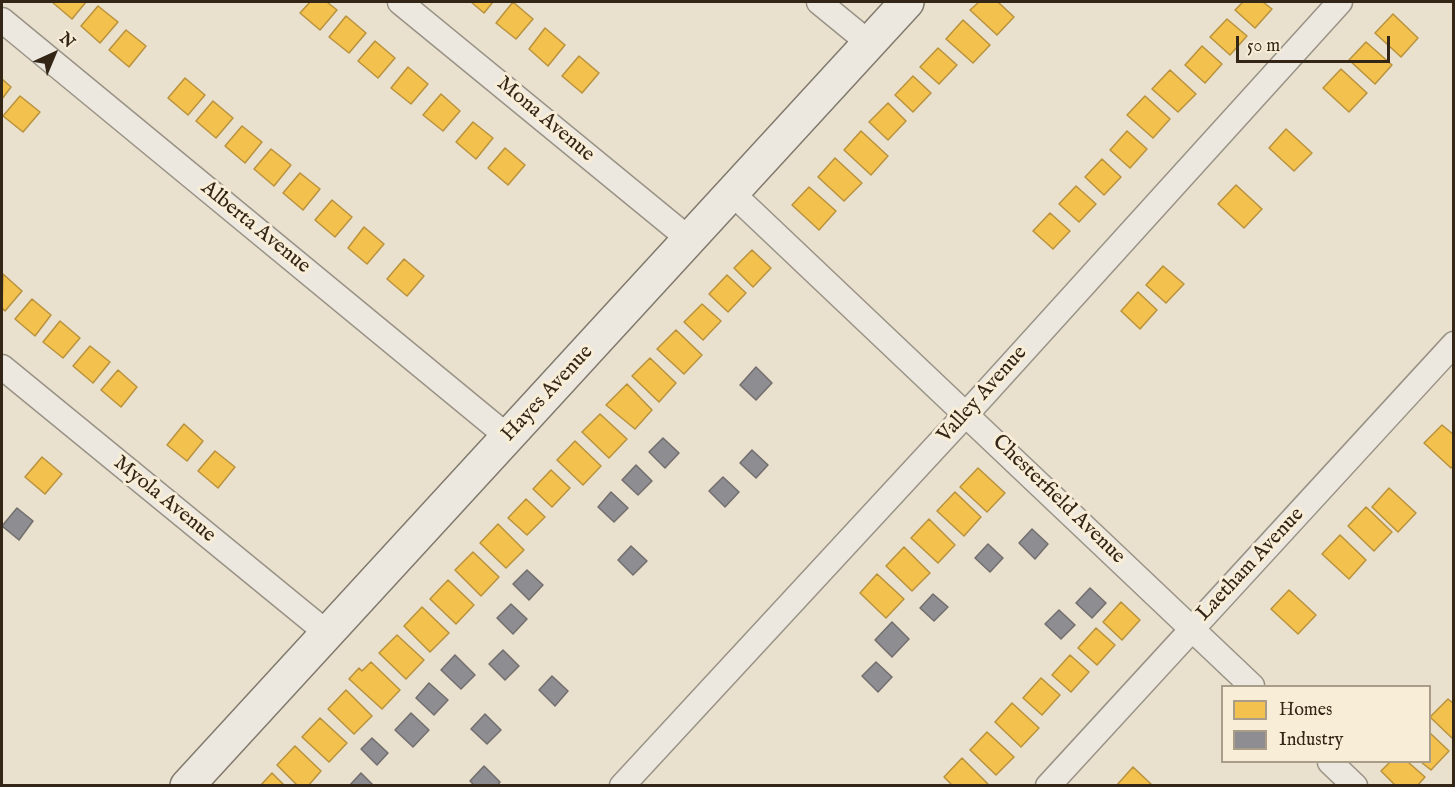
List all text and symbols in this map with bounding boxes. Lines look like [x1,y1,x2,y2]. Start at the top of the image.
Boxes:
north arrow [24,24,84,84]
scale bar [1239,24,1394,62]
text: N [55,29,78,53]
text: 50 m [1247,35,1280,58]
street label: Mona Avenue [491,72,599,168]
street label: Alberta Avenue [195,176,315,280]
street label: Hayes Avenue [497,341,599,447]
street label: Valley Avenue [933,341,1033,449]
street label: Chesterfield Avenue [986,430,1130,570]
street label: Myola Avenue [108,451,220,549]
street label: Laetham Avenue [1192,503,1310,627]
legend [1221,685,1431,763]
text: Homes [1279,699,1332,722]
text: Industry [1279,729,1343,752]

